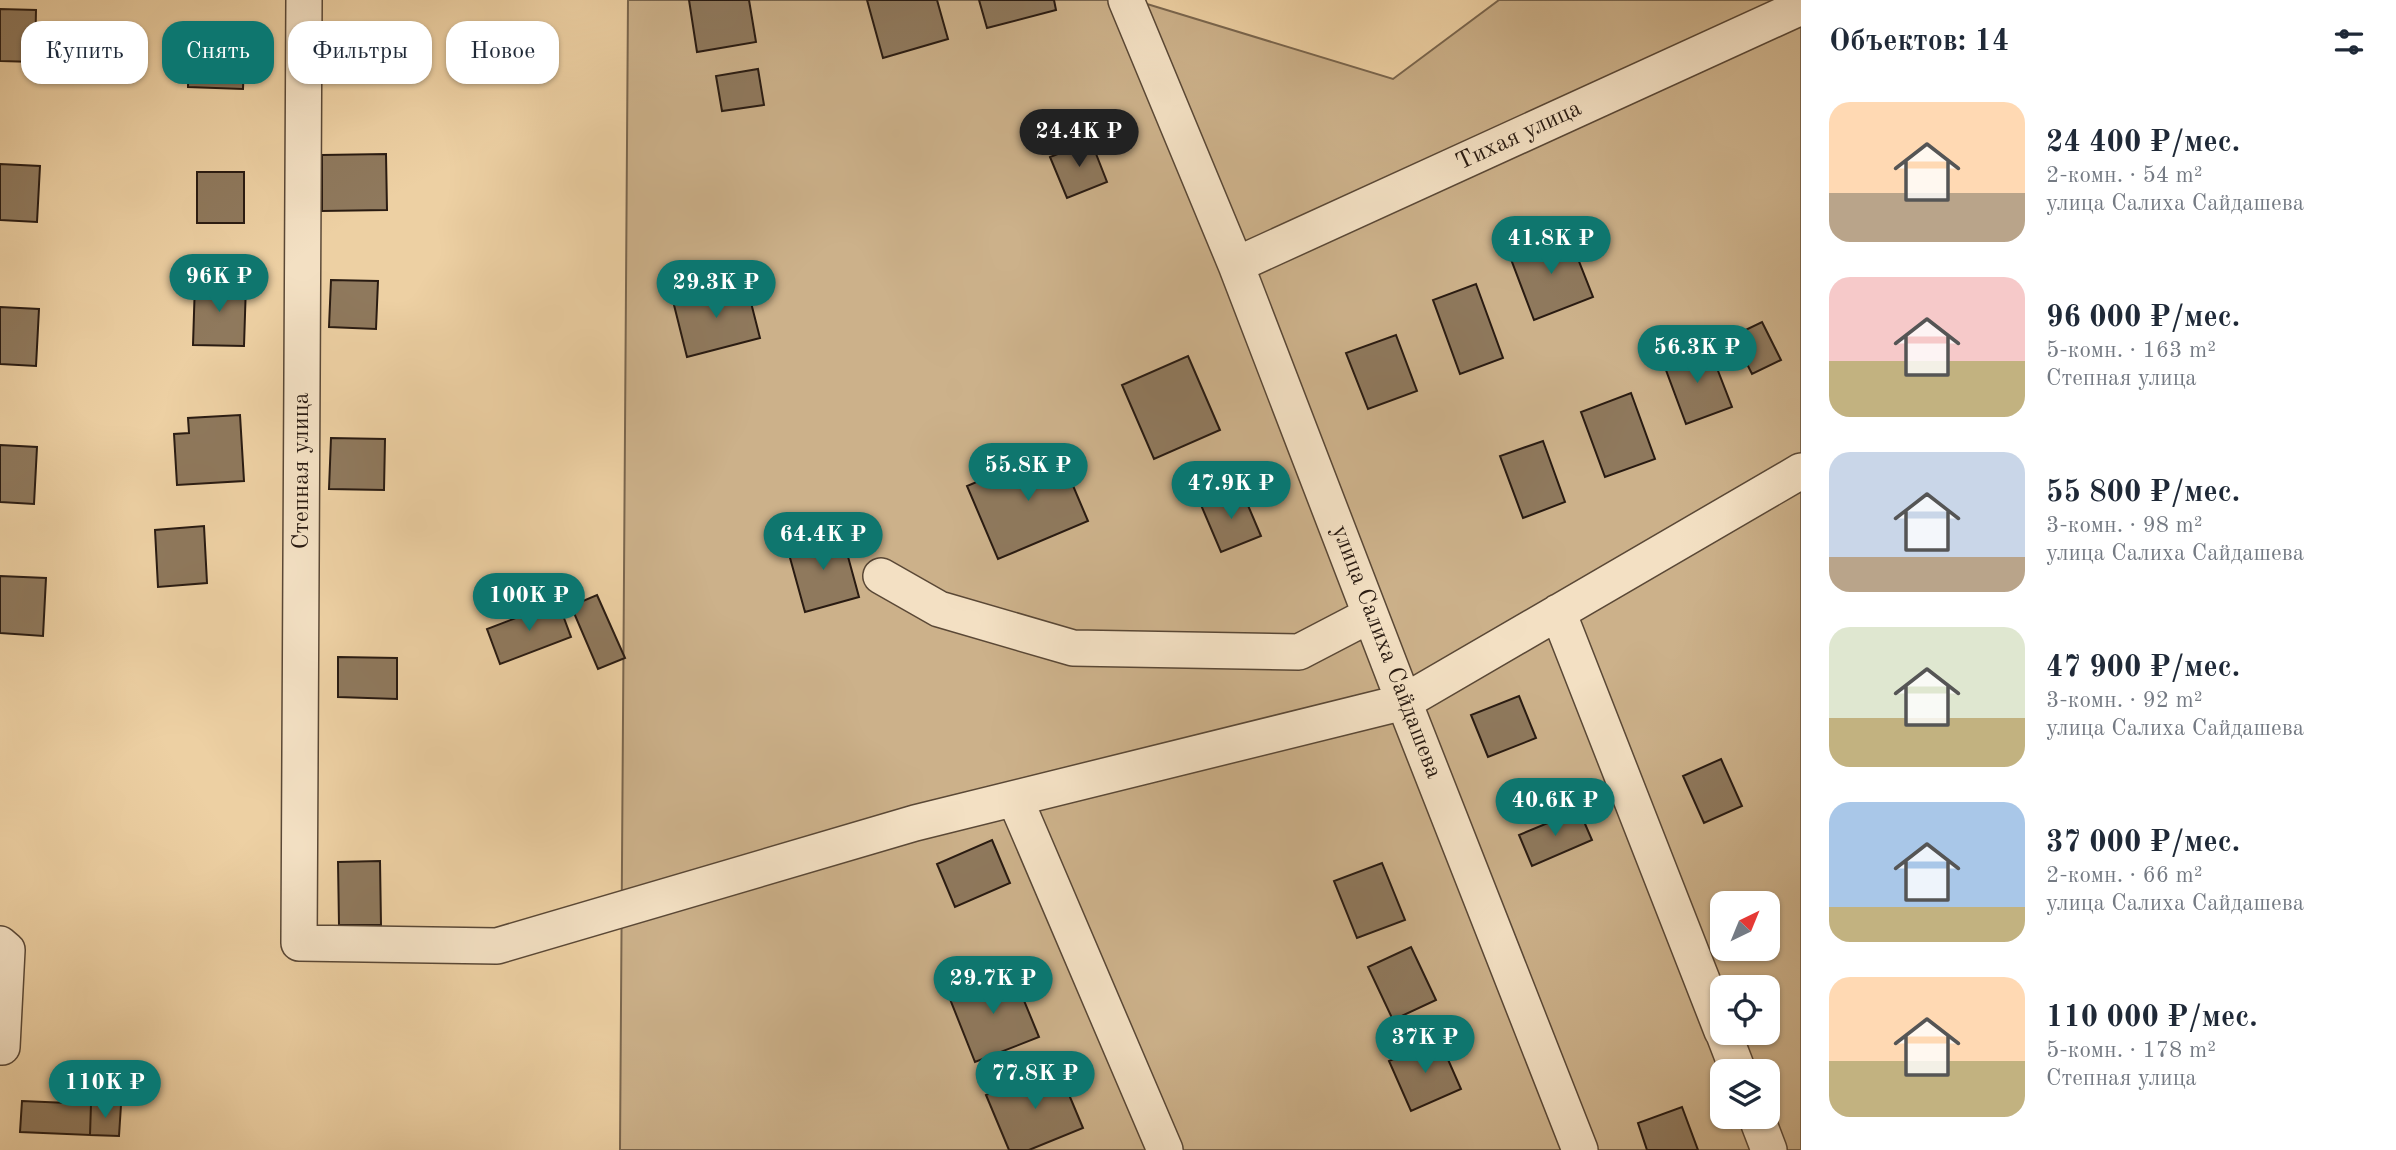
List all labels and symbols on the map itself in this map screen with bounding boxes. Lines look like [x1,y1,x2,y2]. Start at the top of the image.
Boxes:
street label: Тихая улица [1453,97,1585,175]
pin: 24.4K ₽ [1014,110,1144,169]
pin: 41.8K ₽ [1486,216,1616,276]
pin: 96K ₽ [170,254,268,314]
pin: 29.3K ₽ [651,260,781,320]
pin: 56.3K ₽ [1632,326,1762,385]
street label: Степная улица [290,392,314,550]
pin: 55.8K ₽ [963,444,1093,503]
pin: 47.9K ₽ [1166,462,1296,521]
pin: 64.4K ₽ [758,512,888,572]
street label: улица Салиха Сайдашева [1327,522,1446,782]
pin: 100K ₽ [472,574,586,633]
pin: 40.6K ₽ [1490,778,1620,838]
north arrow [1710,891,1780,961]
pin: 29.7K ₽ [928,956,1058,1016]
pin: 37K ₽ [1376,1016,1474,1075]
pin: 77.8K ₽ [970,1052,1100,1111]
pin: 110K ₽ [48,1060,162,1120]

